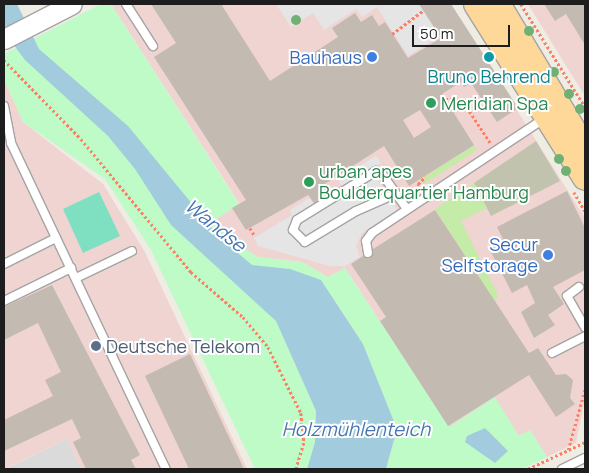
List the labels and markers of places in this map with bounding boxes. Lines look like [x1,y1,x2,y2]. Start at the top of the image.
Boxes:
place label: Bauhaus [289,46,362,68]
marker: Bauhaus [366,51,378,63]
marker: Bruno Behrend [483,51,495,63]
place label: Bruno Behrend [427,65,551,87]
place label: Meridian Spa [441,92,548,114]
marker: Meridian Spa [425,97,437,109]
place label: urban apes Boulderquartier Hamburg [319,161,529,203]
marker: urban apes Boulderquartier Hamburg [303,176,315,188]
place label: Secur Selfstorage [442,234,538,276]
marker: Secur Selfstorage [542,249,554,261]
place label: Deutsche Telekom [106,335,260,357]
marker: Deutsche Telekom [90,340,102,352]

